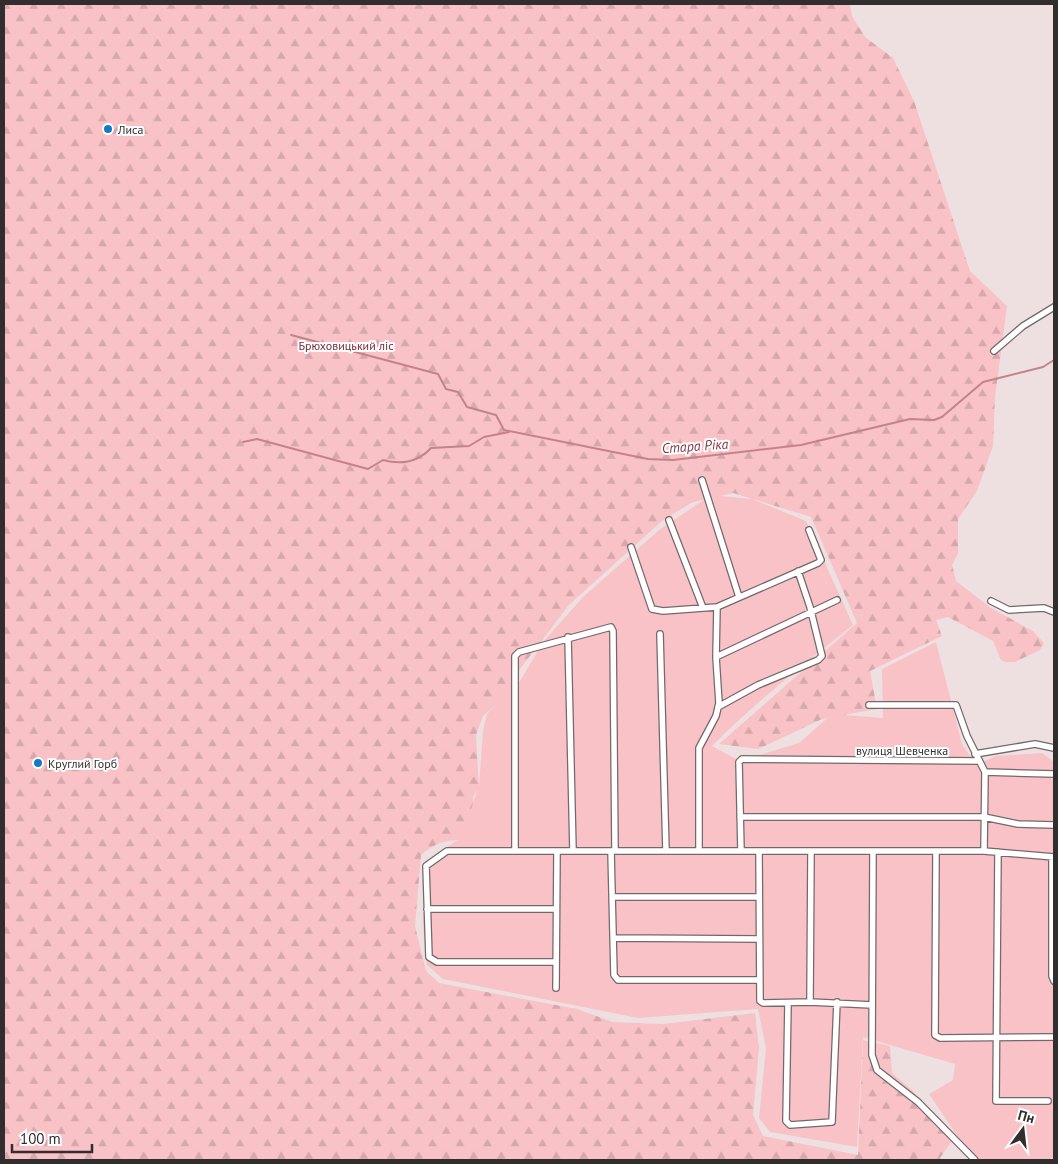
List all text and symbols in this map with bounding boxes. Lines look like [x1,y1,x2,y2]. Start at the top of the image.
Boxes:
place label: Лиса [117,122,143,137]
marker: Лиса [102,123,114,135]
park label: Брюховицький ліс [298,338,394,353]
water label: Стара Ріка [661,435,729,457]
street label: вулиця Шевченка [856,743,948,758]
place label: Круглий Горб [48,756,117,771]
marker: Круглий Горб [32,757,44,769]
north arrow [998,1104,1048,1154]
text: Пн [1016,1106,1037,1127]
scale bar [12,1122,92,1154]
text: 100 m [20,1129,61,1148]

